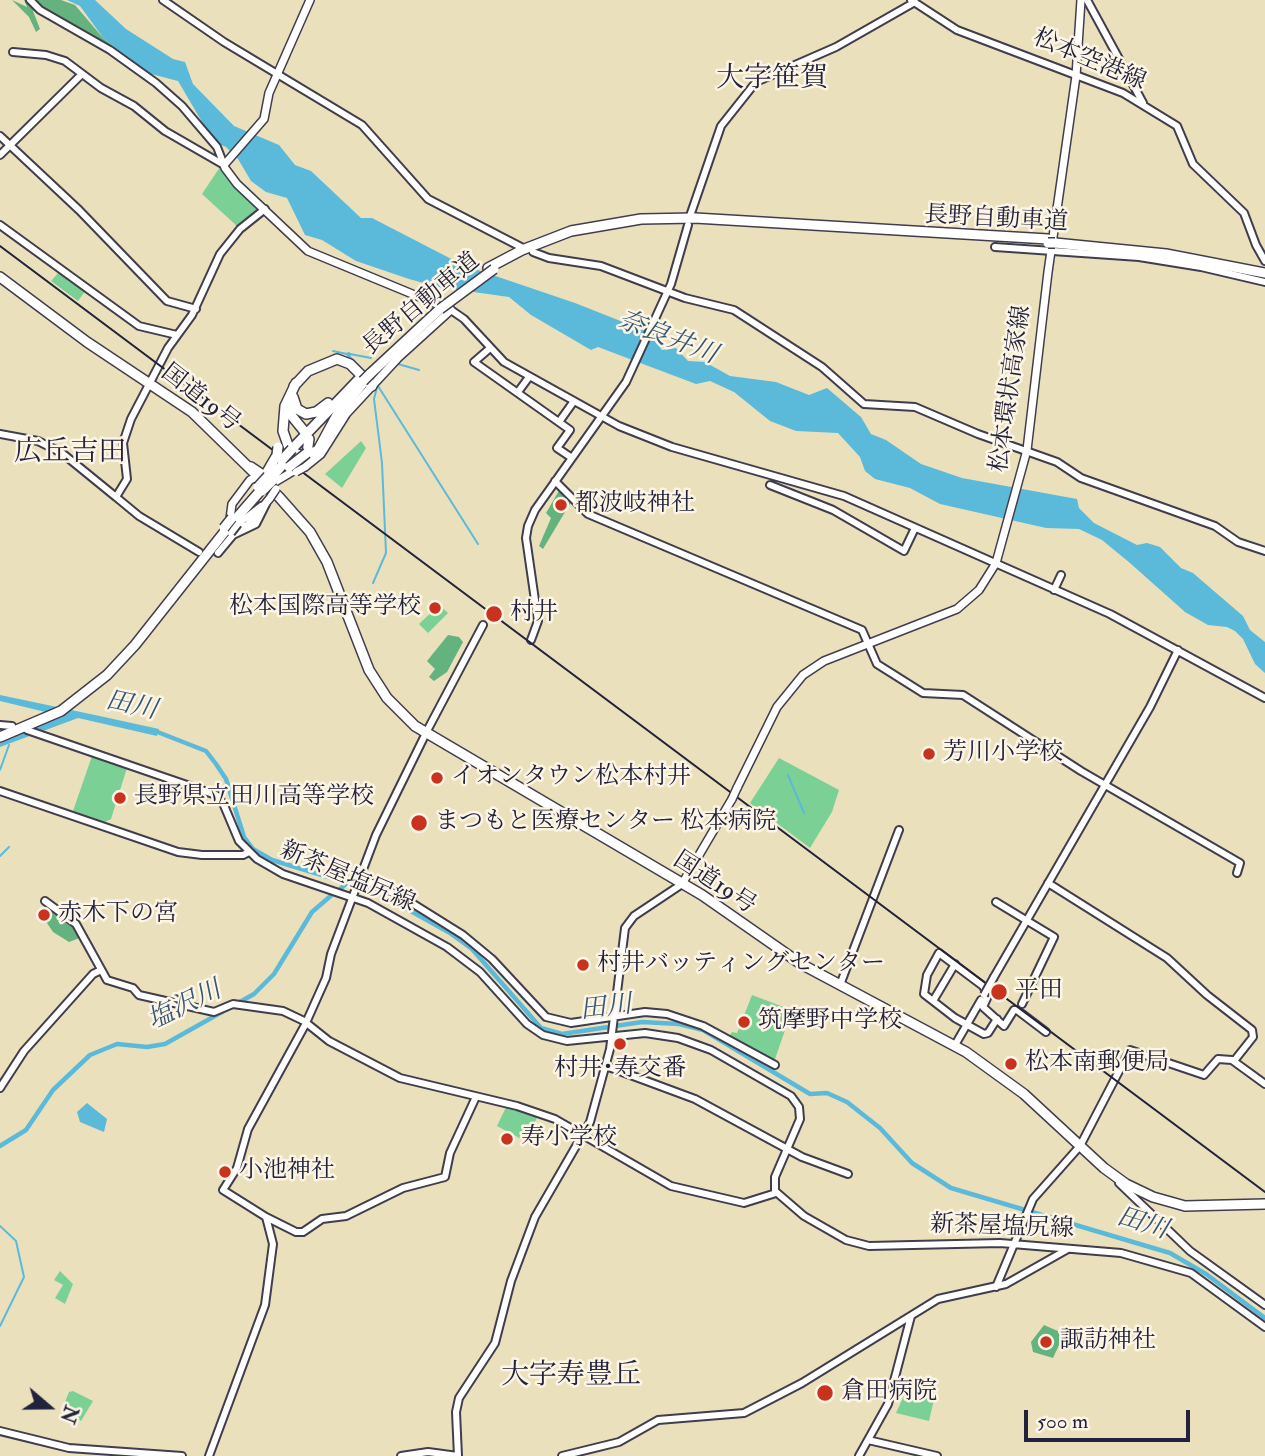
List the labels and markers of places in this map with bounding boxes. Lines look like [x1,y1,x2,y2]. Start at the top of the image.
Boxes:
place label: 都波岐神社 [575,491,695,519]
marker: 都波岐神社 [553,497,569,513]
place label: 松本国際高等学校 [229,594,421,622]
marker: 松本国際高等学校 [427,600,443,616]
place label: 村井 [510,600,558,628]
marker: 村井 [484,604,504,624]
place label: 芳川小学校 [943,740,1063,768]
marker: 芳川小学校 [921,746,937,762]
place label: イオンタウン松本村井 [451,764,691,792]
marker: イオンタウン松本村井 [429,770,445,786]
place label: 長野県立田川高等学校 [134,784,374,812]
marker: 長野県立田川高等学校 [112,790,128,806]
place label: まつもと医療センター 松本病院 [435,809,776,837]
marker: まつもと医療センター 松本病院 [409,813,429,833]
place label: 赤木下の宮 [58,901,178,929]
marker: 赤木下の宮 [36,907,52,923]
place label: 村井バッティングセンター [597,951,885,979]
marker: 村井バッティングセンター [575,957,591,973]
place label: 平田 [1015,978,1063,1006]
marker: 平田 [989,982,1009,1002]
place label: 筑摩野中学校 [758,1008,902,1036]
marker: 筑摩野中学校 [736,1014,752,1030]
marker: 村井･寿交番 [612,1036,628,1052]
place label: 松本南郵便局 [1025,1050,1169,1078]
place label: 村井･寿交番 [554,1056,686,1084]
marker: 松本南郵便局 [1003,1056,1019,1072]
place label: 寿小学校 [521,1125,617,1153]
marker: 寿小学校 [499,1131,515,1147]
place label: 小池神社 [239,1158,335,1186]
marker: 小池神社 [217,1164,233,1180]
place label: 諏訪神社 [1060,1328,1156,1356]
marker: 諏訪神社 [1038,1334,1054,1350]
place label: 倉田病院 [841,1379,937,1407]
marker: 倉田病院 [815,1383,835,1403]

